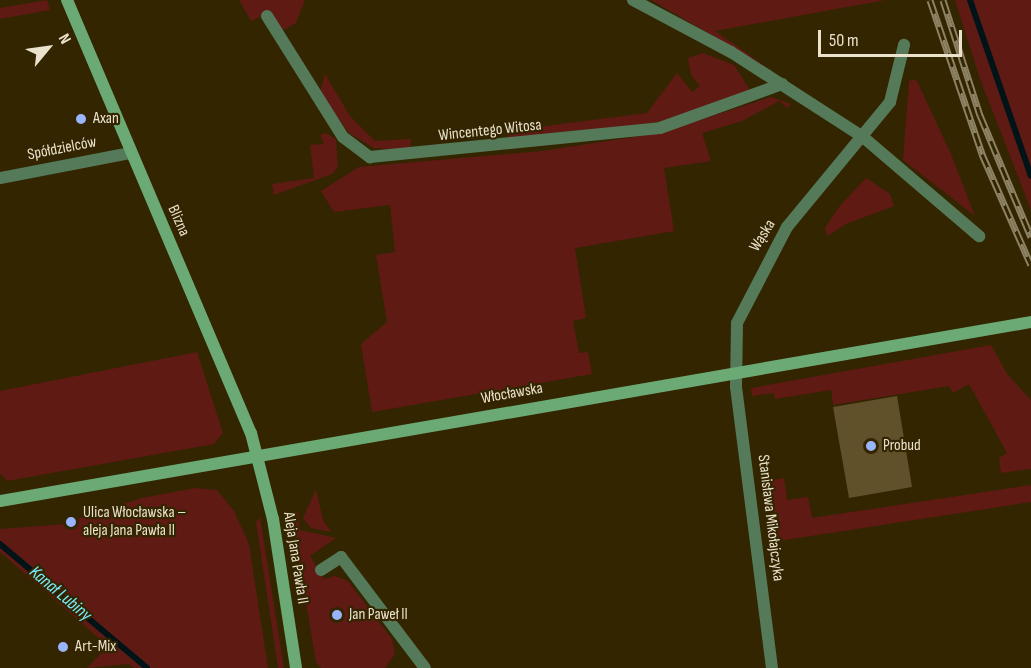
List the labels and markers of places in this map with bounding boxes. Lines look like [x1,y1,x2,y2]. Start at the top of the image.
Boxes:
place label: Axan [93,109,119,129]
marker: Axan [74,112,88,126]
place label: Probud [883,436,921,456]
marker: Probud [864,439,878,453]
place label: Ulica Włocławska – aleja Jana Pawła II [83,503,186,541]
marker: Ulica Włocławska – aleja Jana Pawła II [64,515,78,529]
place label: Jan Paweł II [349,605,408,625]
marker: Jan Paweł II [330,608,344,622]
place label: Art-Mix [75,637,116,657]
marker: Art-Mix [56,640,70,654]

